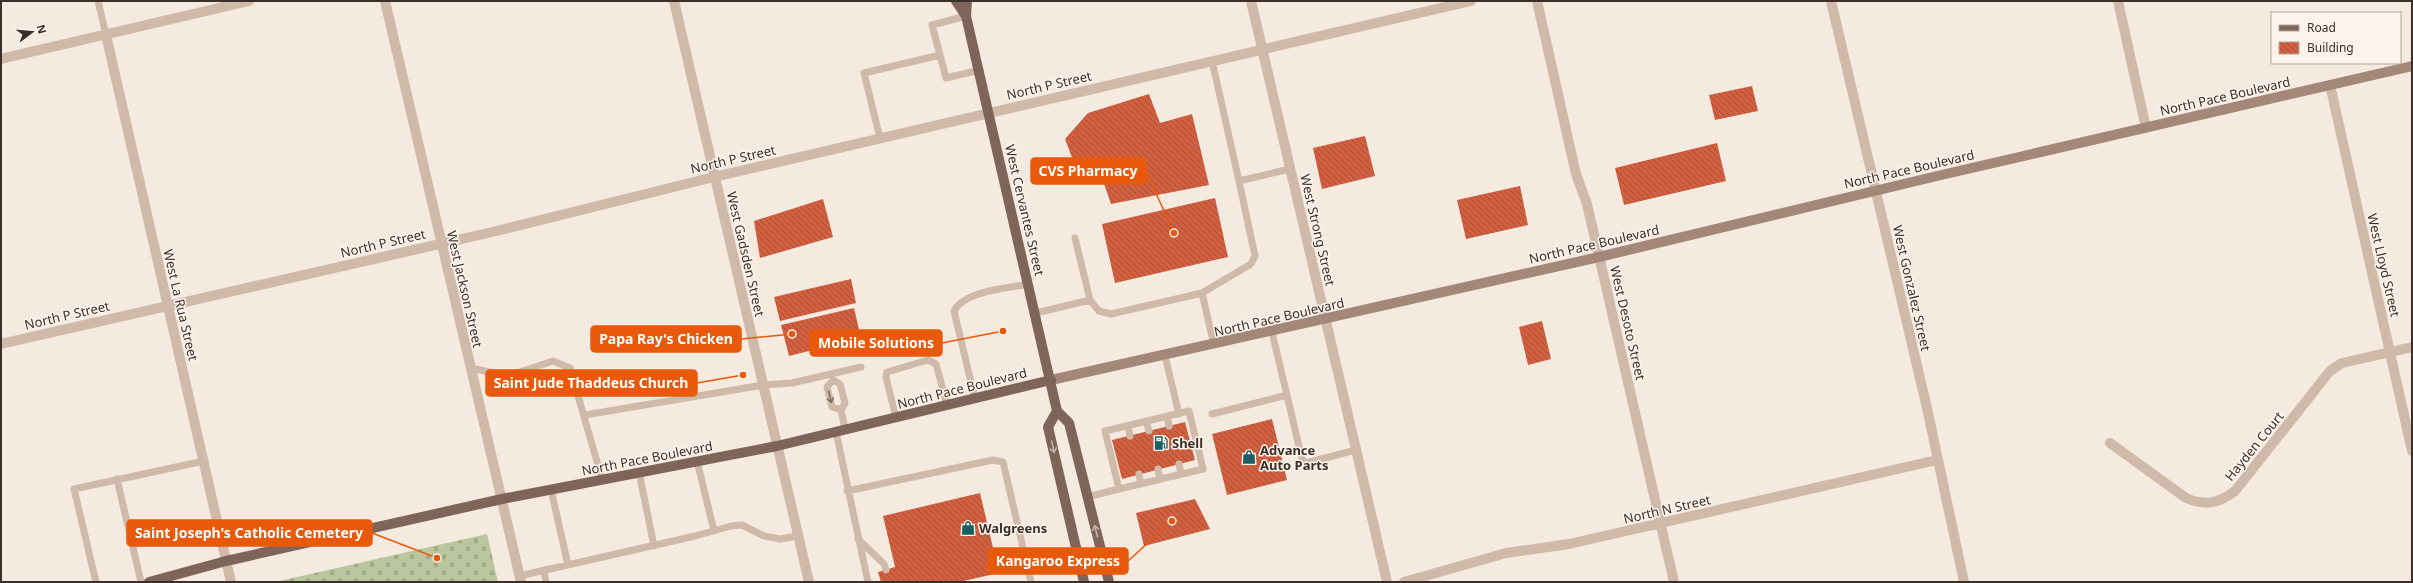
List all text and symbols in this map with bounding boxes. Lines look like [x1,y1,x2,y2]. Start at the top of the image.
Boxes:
north arrow [12,12,52,52]
legend [2271,12,2401,64]
text: Road [2307,19,2336,36]
text: N [34,23,51,35]
text: Building [2307,39,2354,56]
street label: North P Street [1005,66,1094,104]
street label: North Pace Boulevard [2158,72,2292,120]
street label: North P Street [689,140,778,178]
street label: West Cervantes Street [1001,143,1049,278]
street label: North Pace Boulevard [1842,145,1976,193]
callout: CVS Pharmacy [1031,158,1146,184]
text: CVS Pharmacy [1038,161,1138,180]
street label: West Strong Street [1296,172,1340,288]
street label: West Gadsden Street [723,190,769,318]
street label: West Lloyd Street [2363,212,2405,319]
street label: North Pace Boulevard [1527,220,1661,268]
street label: West Gonzalez Street [1889,223,1935,353]
street label: North P Street [339,224,428,262]
street label: West Jackson Street [443,229,487,349]
street label: West La Rua Street [159,247,203,363]
street label: West Desoto Street [1606,264,1650,382]
street label: North Pace Boulevard [1212,293,1346,341]
street label: North P Street [23,296,112,334]
callout: Papa Ray's Chicken [591,326,741,352]
text: Papa Ray's Chicken [599,329,733,348]
callout: Mobile Solutions [810,330,942,356]
text: Mobile Solutions [818,333,934,352]
street label: North Pace Boulevard [895,363,1029,413]
callout: Saint Jude Thaddeus Church [486,370,697,396]
text: Saint Jude Thaddeus Church [494,373,688,392]
one-way arrow [827,390,834,403]
street label: Hayden Court [2220,407,2288,484]
place label: Shell [1172,434,1203,452]
fuel station icon: Shell [1153,435,1169,451]
street label: North Pace Boulevard [580,436,714,480]
one-way arrow [1049,440,1057,453]
place label: Advance Auto Parts [1260,441,1328,474]
shop icon: Advance Auto Parts [1241,449,1257,465]
street label: North N Street [1622,490,1713,528]
place label: Walgreens [979,519,1047,537]
callout: Saint Joseph's Catholic Cemetery [127,520,372,546]
shop icon: Walgreens [960,520,976,536]
text: Saint Joseph's Catholic Cemetery [135,523,363,542]
one-way arrow [1092,524,1099,537]
callout: Kangaroo Express [988,548,1128,574]
text: Kangaroo Express [996,551,1120,570]

